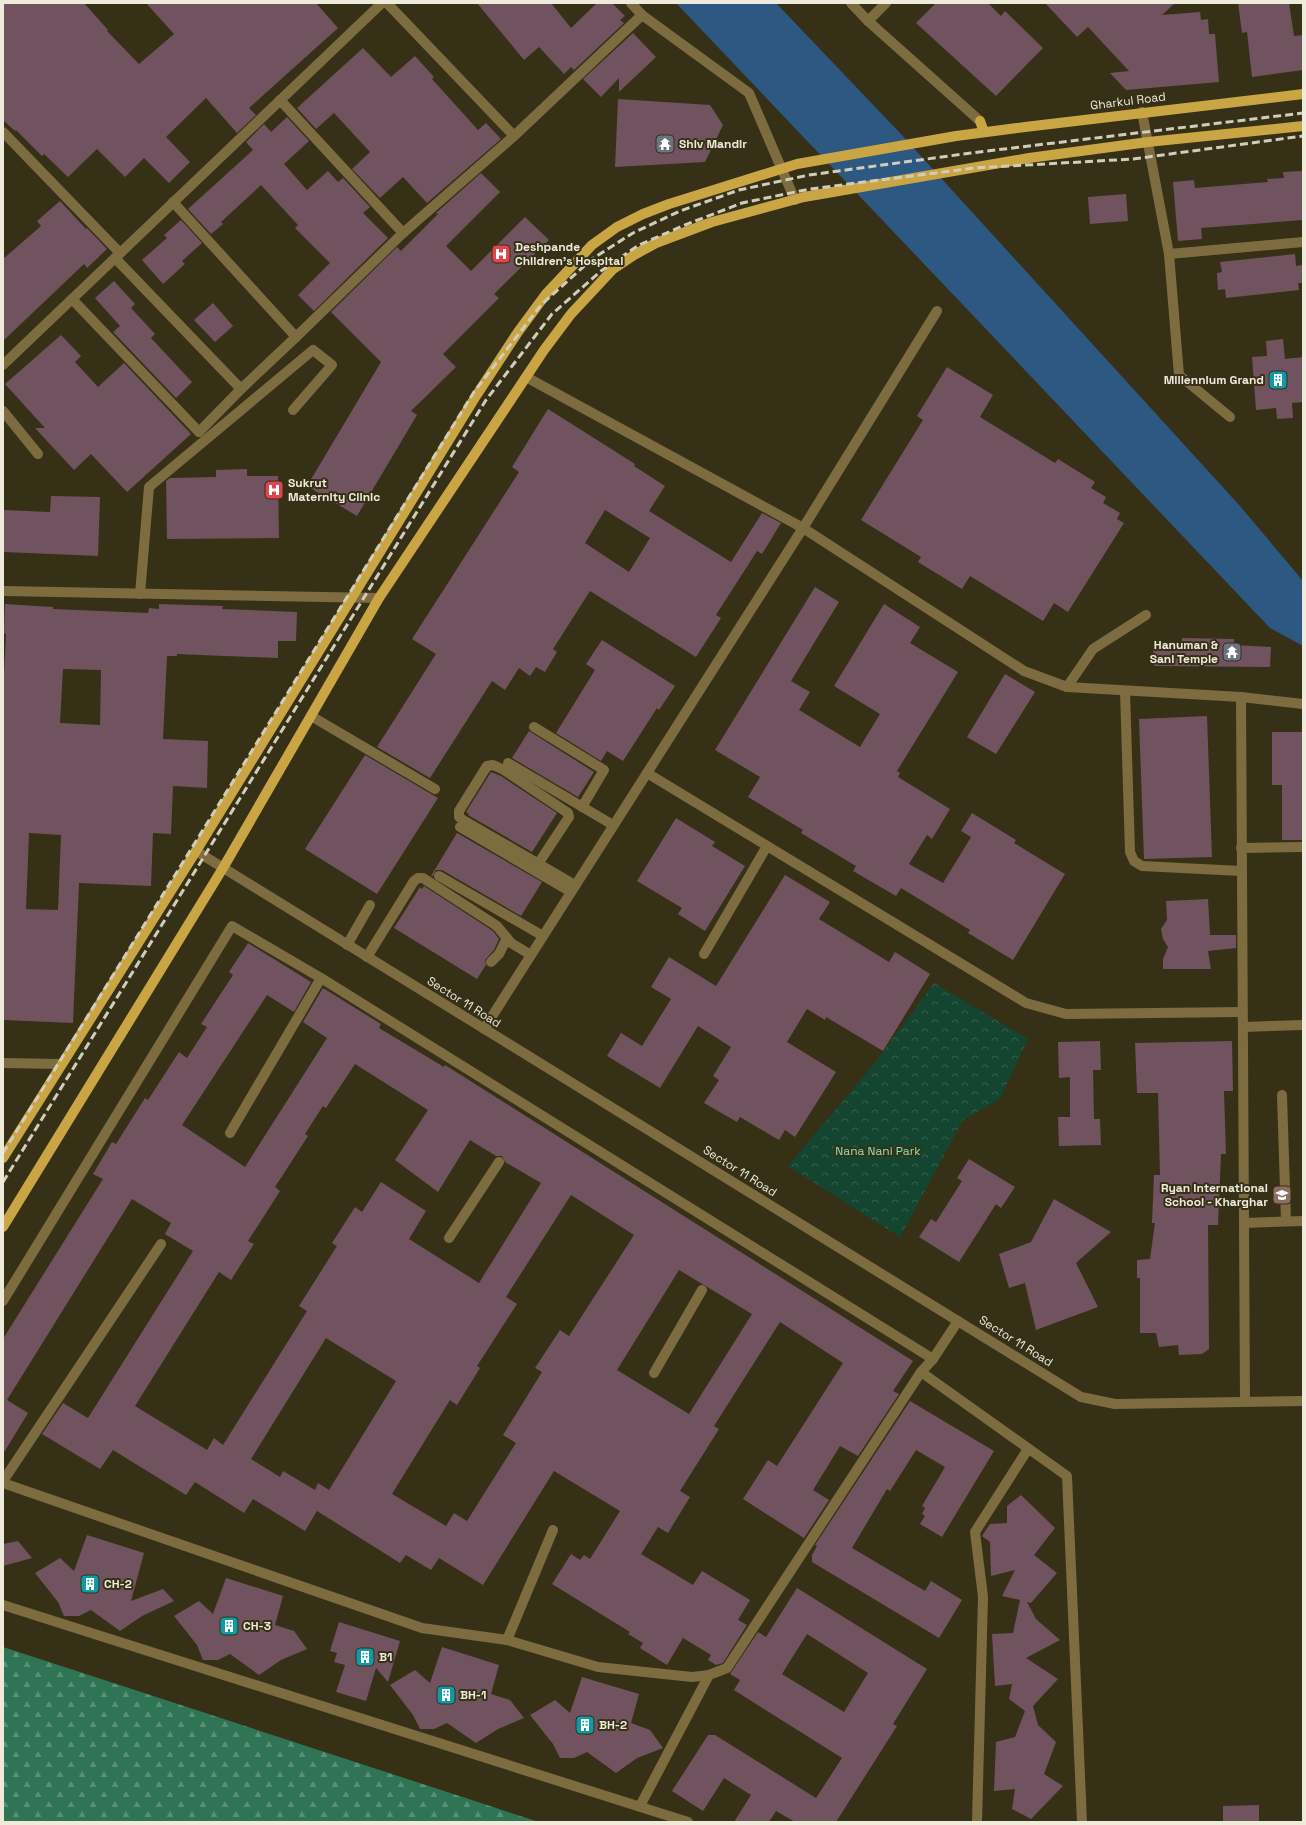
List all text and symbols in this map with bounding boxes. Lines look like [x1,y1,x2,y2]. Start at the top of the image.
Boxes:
street label: Gharkul Road [1089,88,1167,114]
temple icon: Shiv Mandir [654,133,676,155]
place label: Shiv Mandir [679,136,747,152]
place label: Deshpande Children's Hospital [515,239,624,269]
hospital icon: Deshpande Children's Hospital [490,243,512,265]
building icon: Millennium Grand [1267,369,1289,391]
place label: Millennium Grand [1164,372,1264,388]
place label: Sukrut Maternity Clinic [288,475,380,505]
hospital icon: Sukrut Maternity Clinic [263,479,285,501]
place label: Hanuman & Sani Temple [1150,637,1218,667]
temple icon: Hanuman & Sani Temple [1221,641,1243,663]
street label: Sector 11 Road [424,973,504,1031]
street label: Sector 11 Road [700,1142,780,1200]
park label: Nana Nani Park [835,1143,921,1159]
place label: Ryan International School - Kharghar [1161,1180,1268,1210]
school or university icon: Ryan International School - Kharghar [1271,1184,1293,1206]
street label: Sector 11 Road [976,1312,1056,1370]
building icon: CH-2 [79,1573,101,1595]
place label: CH-2 [104,1576,132,1592]
building icon: CH-3 [218,1615,240,1637]
place label: CH-3 [243,1618,271,1634]
building icon: B1 [354,1646,376,1668]
place label: B1 [379,1649,392,1665]
building icon: BH-1 [435,1684,457,1706]
place label: BH-1 [460,1687,486,1703]
building icon: BH-2 [574,1714,596,1736]
place label: BH-2 [599,1717,627,1733]

